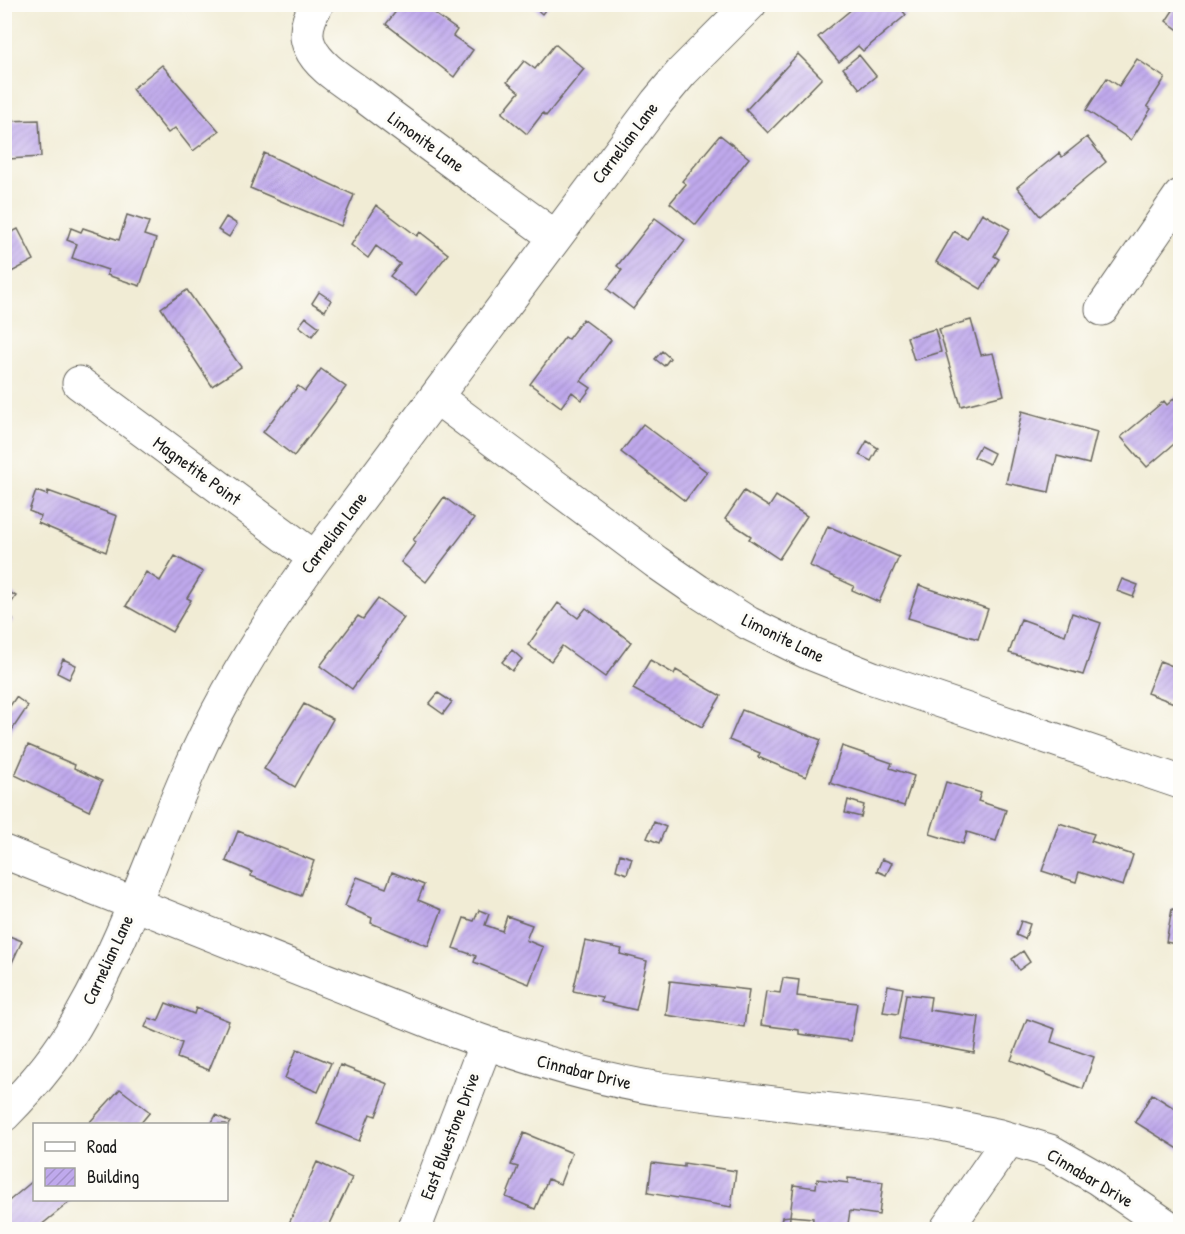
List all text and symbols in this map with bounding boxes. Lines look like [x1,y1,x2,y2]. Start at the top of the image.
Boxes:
street label: Carnelian Lane [586,97,664,189]
street label: Limonite Lane [383,105,470,178]
street label: Magnetite Point [148,430,247,511]
street label: Carnelian Lane [295,487,373,579]
street label: Limonite Lane [738,607,829,668]
street label: Carnelian Lane [76,911,139,1009]
street label: Cinnabar Drive [534,1048,634,1095]
street label: East Bluestone Drive [414,1069,485,1203]
legend [33,1123,228,1201]
text: Road [87,1134,117,1159]
street label: Cinnabar Drive [1042,1142,1138,1213]
text: Building [87,1164,139,1189]

